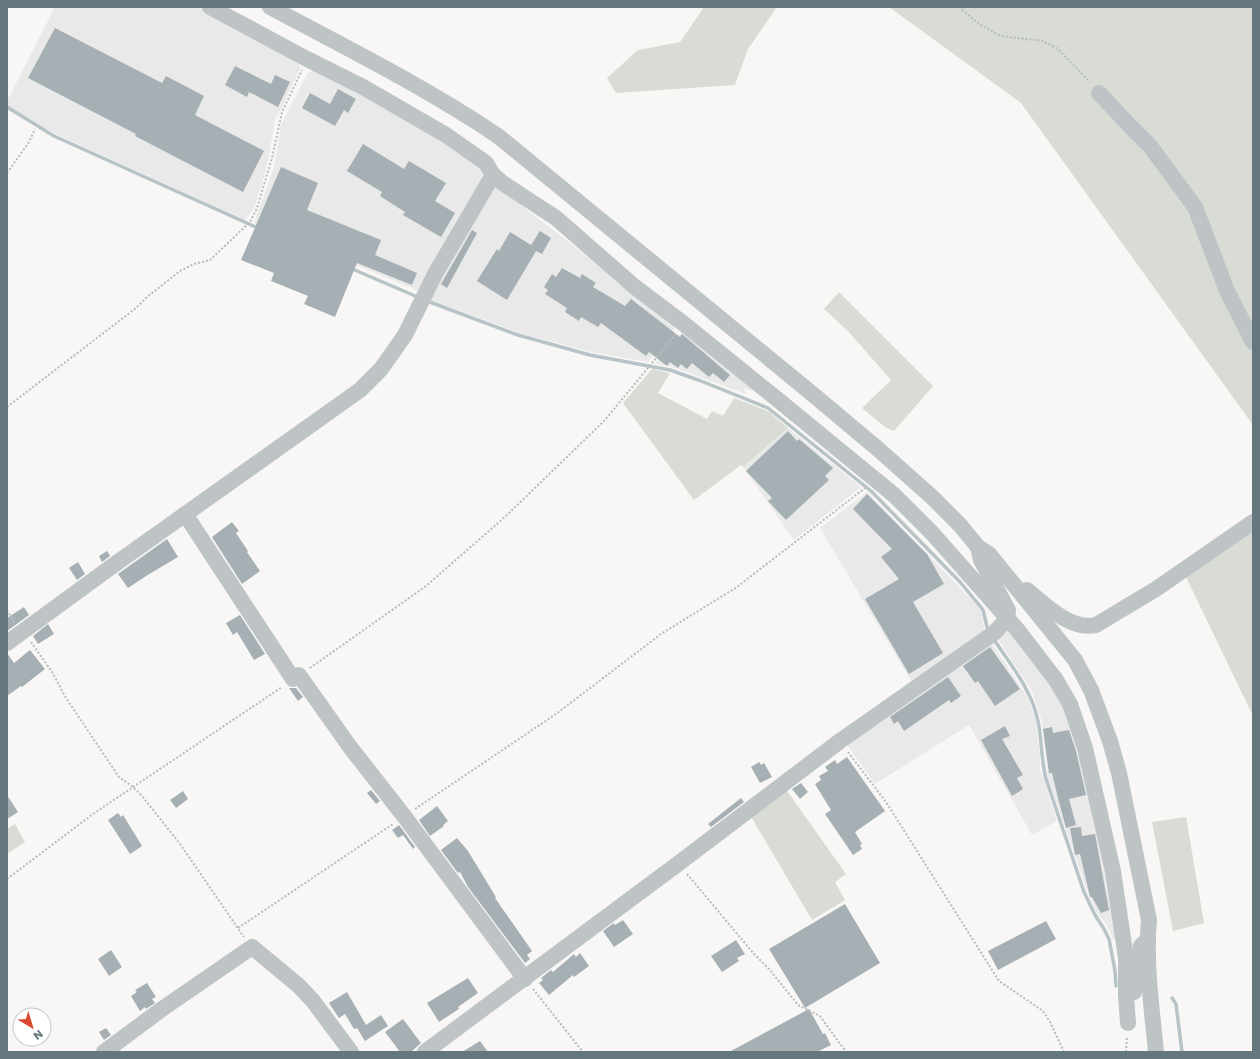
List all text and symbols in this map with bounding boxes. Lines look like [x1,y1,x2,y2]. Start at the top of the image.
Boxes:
north arrow [12,1007,52,1047]
text: N [30,1026,46,1044]

